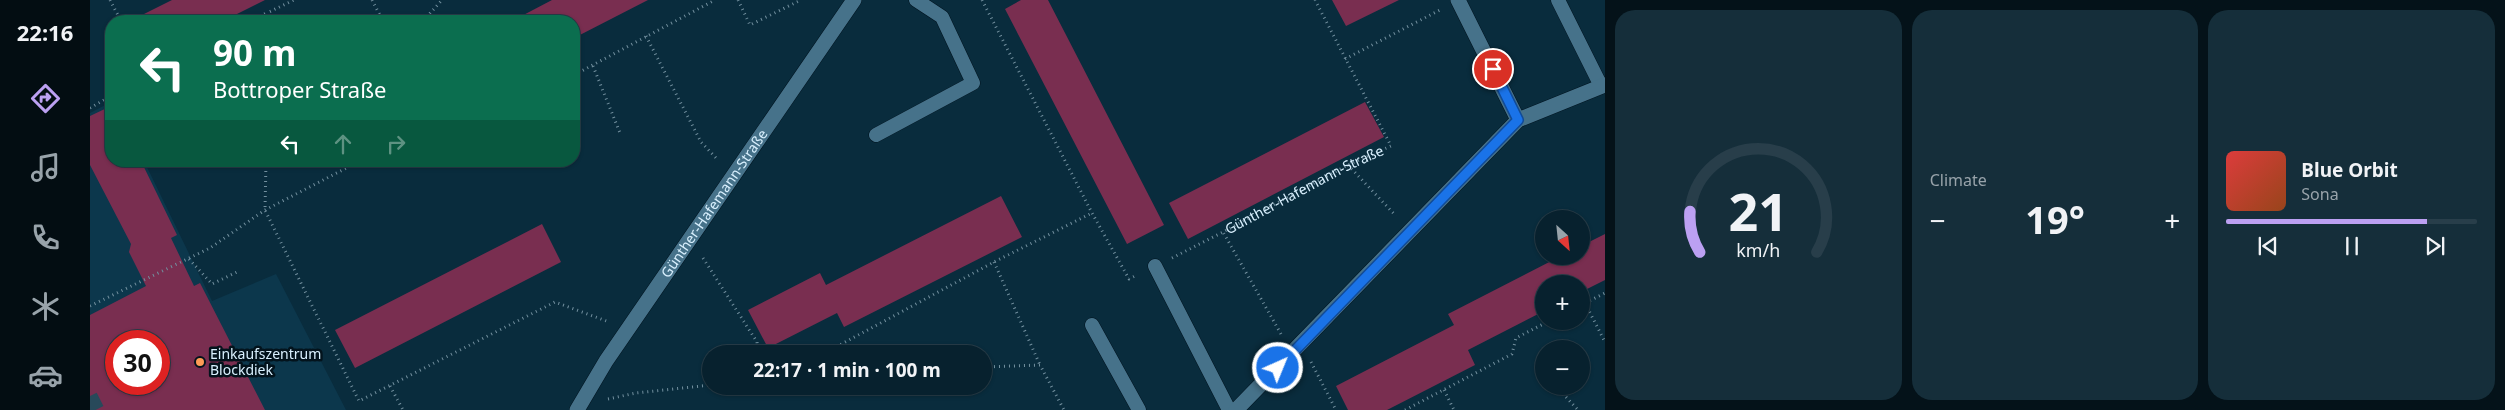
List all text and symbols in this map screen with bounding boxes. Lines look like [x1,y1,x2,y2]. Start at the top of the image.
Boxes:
text: 22:16 [17,17,73,47]
text: 90 m [213,29,296,76]
icon: left [130,35,195,100]
pin [1472,48,1514,90]
icon: arrive [1479,55,1507,83]
text: Bottroper Straße [213,74,387,104]
icon: directions [28,81,63,116]
street label: Günther-Hafemann-Straße [656,125,772,281]
icon: left [276,130,304,158]
icon: ahead [329,130,357,158]
icon: right [382,130,410,158]
street label: Günther-Hafemann-Straße [1221,141,1386,238]
icon: music [28,150,63,185]
text: Blue Orbit [2301,157,2398,183]
text: Climate [1930,169,1987,191]
text: 21 [1729,175,1788,246]
text: Sona [2301,183,2339,205]
text: 19° [2025,193,2085,245]
text: − [1930,201,1946,239]
text: + [2164,201,2180,239]
north arrow [1535,210,1590,265]
map controls [1535,210,1590,395]
icon: phone [28,220,63,255]
icon: previous [2254,232,2282,260]
icon: pause [2338,232,2366,260]
icon: next [2421,232,2449,260]
text: km/h [1736,238,1780,262]
button: + [1535,275,1590,330]
icon: climate [28,289,63,324]
speed limit sign: 30 [105,330,170,395]
button: − [1535,340,1590,395]
position arrow [1251,341,1303,393]
place label: Einkaufszentrum Blockdiek [210,344,321,379]
marker: Einkaufszentrum Blockdiek [194,356,206,368]
text: 22:17 · 1 min · 100 m [753,357,941,383]
icon: car [28,358,63,393]

